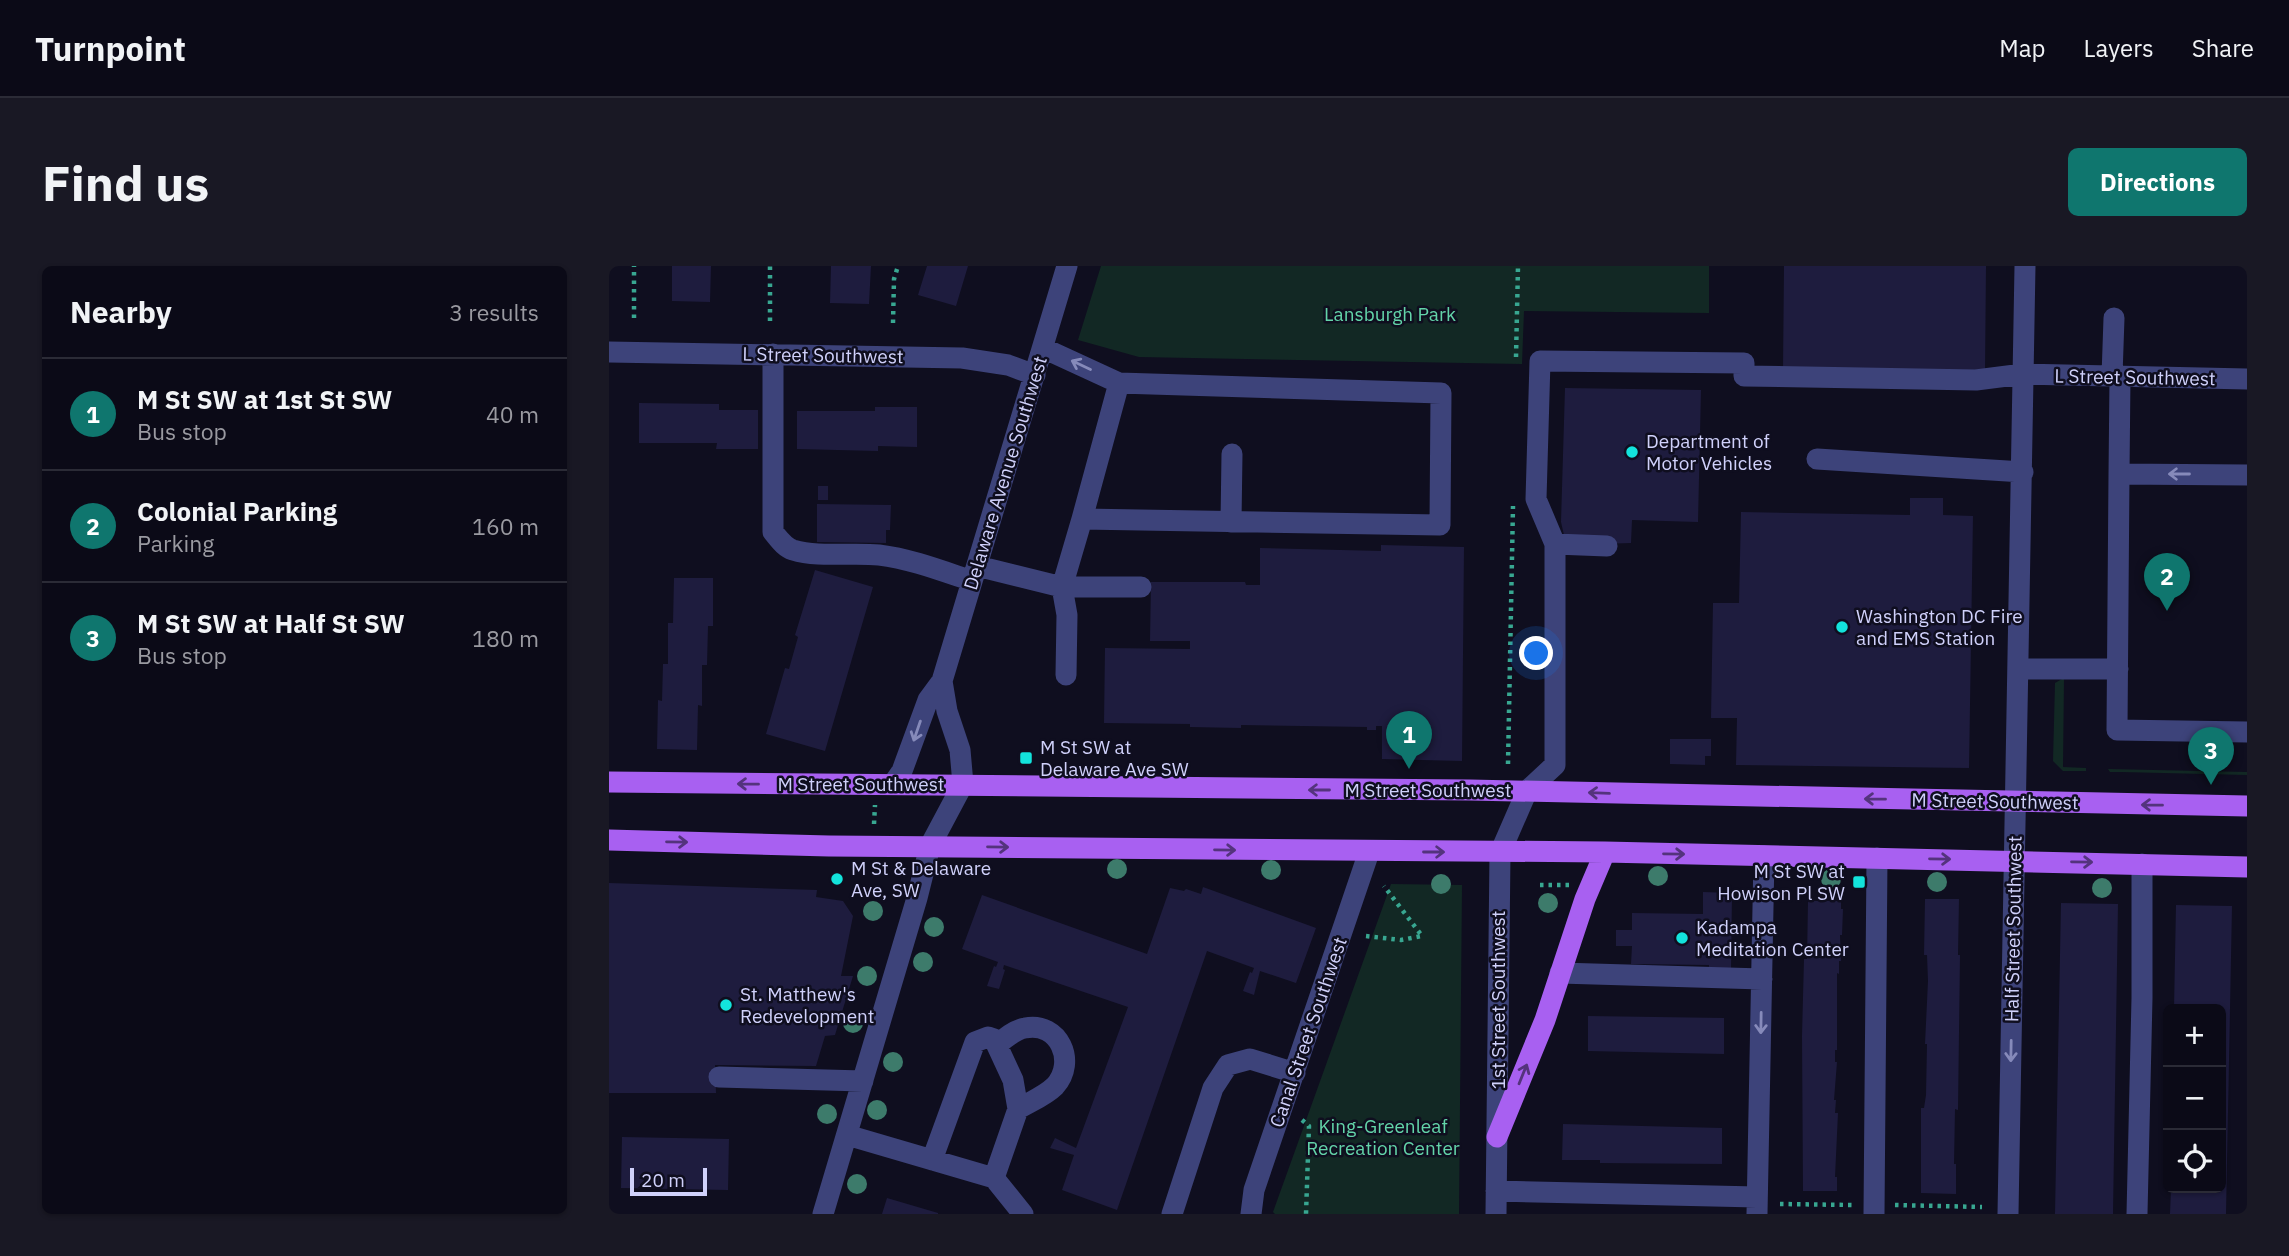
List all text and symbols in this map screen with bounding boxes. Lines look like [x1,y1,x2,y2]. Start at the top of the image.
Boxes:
text: Turnpoint [35,27,186,70]
text: Map [1999,32,2046,64]
text: Layers [2084,32,2154,64]
text: Share [2192,32,2254,64]
button: Directions [2068,148,2247,216]
text: Find us [42,151,209,214]
text: Nearby [70,292,172,331]
text: 3 results [449,297,539,327]
park label: Lansburgh Park [1324,302,1456,326]
street label: L Street Southwest [742,342,904,368]
street label: Delaware Avenue Southwest [958,353,1052,593]
one-way arrow [1071,358,1092,371]
street label: L Street Southwest [2054,364,2216,390]
text: M St SW at 1st St SW [137,382,392,416]
text: 1 [86,399,100,429]
text: 40 m [486,399,539,429]
text: Bus stop [137,416,227,446]
place label: Department of Motor Vehicles [1646,429,1772,475]
marker: Department of Motor Vehicles [1624,444,1640,460]
one-way arrow [2168,467,2191,481]
text: Colonial Parking [137,494,337,528]
text: 2 [86,511,100,541]
text: 160 m [472,511,539,541]
text: Parking [137,528,215,558]
pin: 2 [2144,553,2190,611]
place label: Washington DC Fire and EMS Station [1856,604,2023,650]
text: M St SW at Half St SW [137,606,405,640]
marker: Washington DC Fire and EMS Station [1834,619,1850,635]
text: 3 [86,623,100,653]
text: 180 m [472,623,539,653]
your location [1519,636,1553,670]
text: Bus stop [137,640,227,670]
pin: 1 [1386,711,1432,769]
one-way arrow [910,720,922,742]
pin: 3 [2188,727,2234,785]
place label: M St SW at Delaware Ave SW [1040,735,1189,781]
marker: M St SW at Delaware Ave SW [1018,750,1034,766]
street label: M Street Southwest [777,772,945,796]
one-way arrow [737,777,760,790]
street label: M Street Southwest [1344,778,1512,802]
one-way arrow [1308,783,1331,796]
one-way arrow [1588,786,1611,800]
street label: M Street Southwest [1911,788,2079,814]
one-way arrow [1864,792,1887,806]
one-way arrow [2141,798,2164,811]
one-way arrow [665,835,688,849]
street label: Half Street Southwest [1999,836,2027,1022]
one-way arrow [986,840,1009,853]
one-way arrow [1214,843,1237,856]
one-way arrow [1423,845,1446,859]
one-way arrow [1662,847,1685,861]
one-way arrow [1928,852,1951,866]
place label: M St & Delaware Ave, SW [851,856,991,902]
one-way arrow [2070,856,2093,869]
place label: M St SW at Howison Pl SW [1717,859,1845,905]
marker: M St & Delaware Ave, SW [829,871,845,887]
marker: M St SW at Howison Pl SW [1851,874,1867,890]
street label: 1st Street Southwest [1486,911,1510,1089]
place label: Kadampa Meditation Center [1696,915,1849,961]
marker: Kadampa Meditation Center [1674,930,1690,946]
street label: Canal Street Southwest [1264,934,1352,1130]
place label: St. Matthew's Redevelopment [740,982,875,1028]
marker: St. Matthew's Redevelopment [718,997,734,1013]
map controls [2163,1004,2226,1193]
button: + [2163,1004,2226,1067]
one-way arrow [1754,1011,1768,1034]
one-way arrow [2004,1040,2018,1063]
one-way arrow [1517,1064,1530,1085]
button: − [2163,1067,2226,1130]
park label: King-Greenleaf Recreation Center [1306,1114,1460,1160]
button: locate [2163,1130,2226,1193]
scale bar [630,1165,707,1197]
text: 20 m [641,1168,685,1192]

